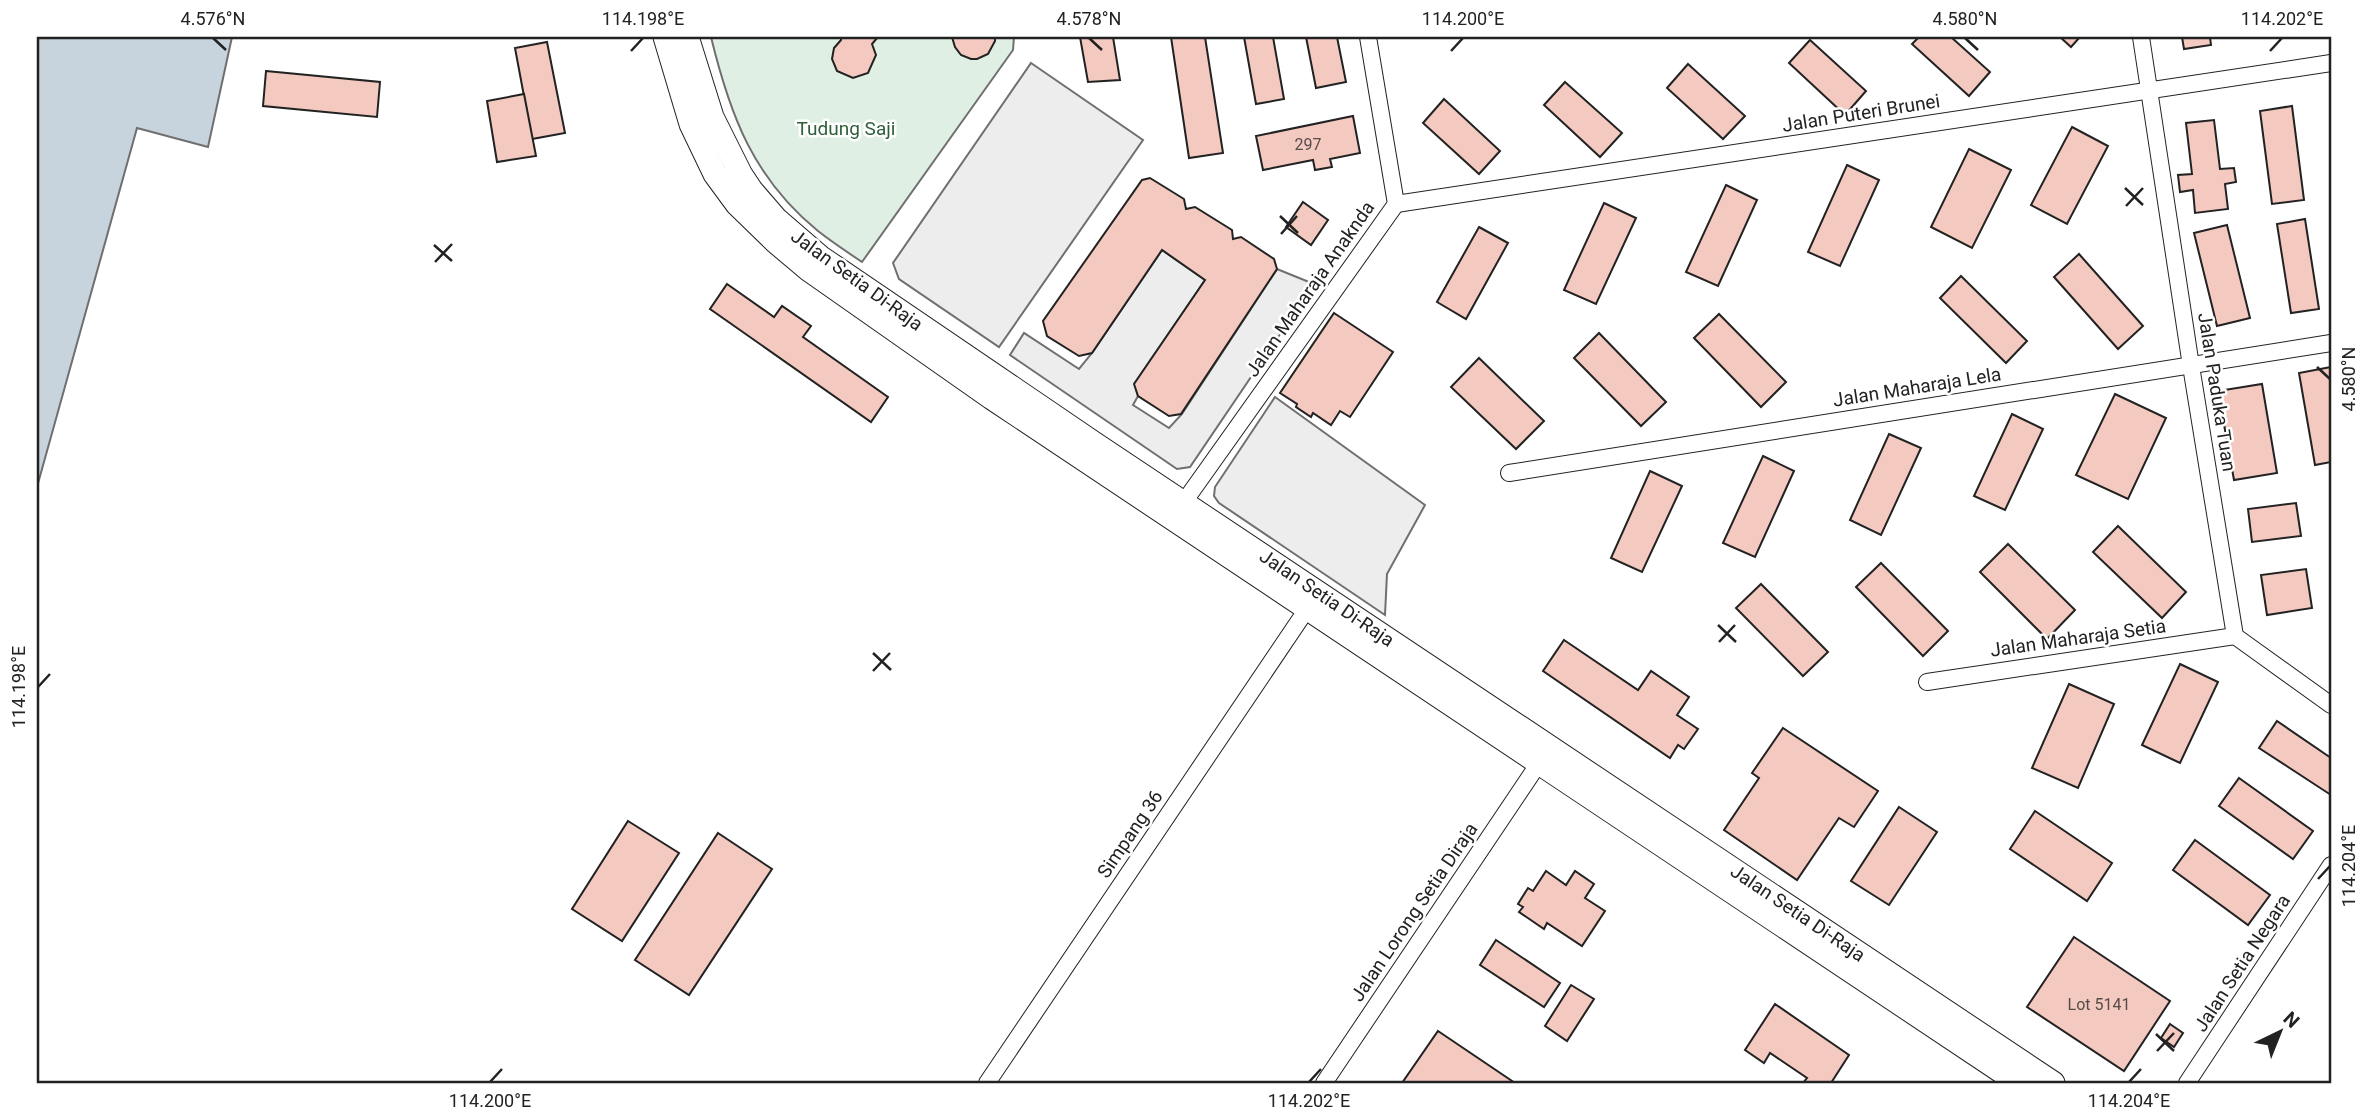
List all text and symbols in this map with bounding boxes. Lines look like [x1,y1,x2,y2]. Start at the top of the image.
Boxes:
text: 4.576°N [181,8,245,29]
text: 114.198°E [602,8,684,29]
text: 4.578°N [1057,8,1121,29]
text: 114.200°E [1422,8,1504,29]
text: 4.580°N [1933,8,1997,29]
text: 114.202°E [2241,8,2323,29]
street label: Jalan Puteri Brunei [1780,89,1942,137]
park label: Tudung Saji [797,117,895,140]
house number: 297 [1295,135,1321,154]
street label: Jalan Maharaja Anaknda [1241,197,1379,381]
street label: Jalan Setia Di-Raja [787,224,927,336]
street label: Jalan Paduka Tuan [2193,311,2241,473]
text: 4.580°N [2338,347,2359,411]
street label: Jalan Maharaja Lela [1831,362,2003,412]
street label: Jalan Setia Di-Raja [1255,544,1399,652]
street label: Jalan Maharaja Setia [1989,614,2167,662]
text: 114.198°E [8,646,29,728]
street label: Simpang 36 [1092,786,1168,882]
street label: Jalan Lorong Setia Diraja [1346,818,1482,1006]
text: 114.204°E [2338,825,2359,907]
street label: Jalan Setia Di-Raja [1726,859,1870,967]
street label: Jalan Setia Negara [2189,890,2295,1036]
house number: Lot 5141 [2068,995,2130,1014]
north arrow [2246,998,2316,1068]
text: 114.200°E [449,1090,531,1111]
text: 114.202°E [1268,1090,1350,1111]
text: 114.204°E [2088,1090,2170,1111]

